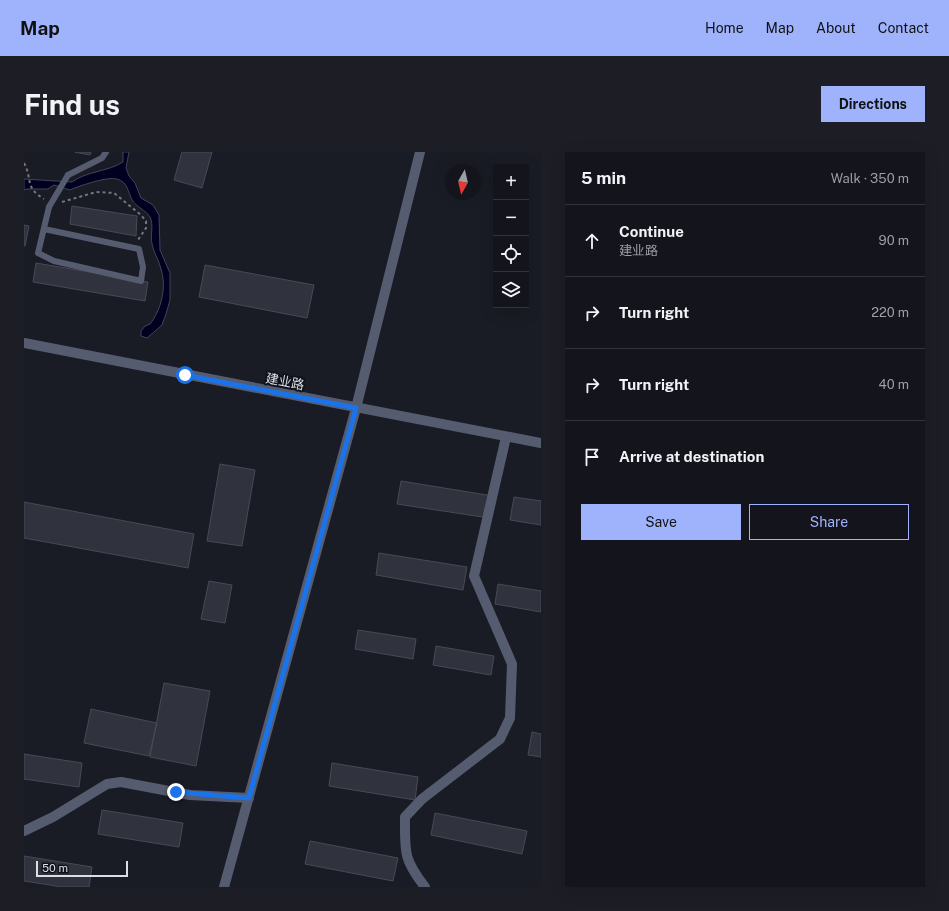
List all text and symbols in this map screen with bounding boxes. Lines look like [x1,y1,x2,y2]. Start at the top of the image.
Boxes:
text: Map [20,17,60,39]
text: Home [705,20,744,36]
text: Map [766,20,794,36]
text: About [816,20,856,36]
text: Contact [878,20,929,36]
button: Directions [821,86,925,122]
text: Find us [24,88,120,121]
north arrow [445,164,481,200]
map controls [493,164,529,308]
button: + [493,164,529,200]
text: 5 min [581,168,626,188]
text: Walk · 350 m [831,171,909,186]
button: − [493,200,529,236]
text: Continue [619,223,684,240]
icon: ahead [581,230,603,252]
text: 90 m [879,233,909,248]
button: locate [493,236,529,272]
text: 建业路 [619,243,658,258]
button: layers [493,272,529,308]
icon: right [581,302,603,324]
text: Turn right [619,304,689,321]
text: 220 m [871,305,909,320]
route start [176,366,194,384]
street label: 建业路 [264,370,305,393]
icon: right [581,374,603,396]
text: Turn right [619,376,689,393]
text: 40 m [878,377,909,392]
icon: arrive [581,446,603,468]
text: Arrive at destination [619,448,764,465]
button: Save [581,504,741,540]
button: Share [749,504,909,540]
route end [167,783,185,801]
scale bar [36,859,128,878]
text: 50 m [42,862,68,874]

